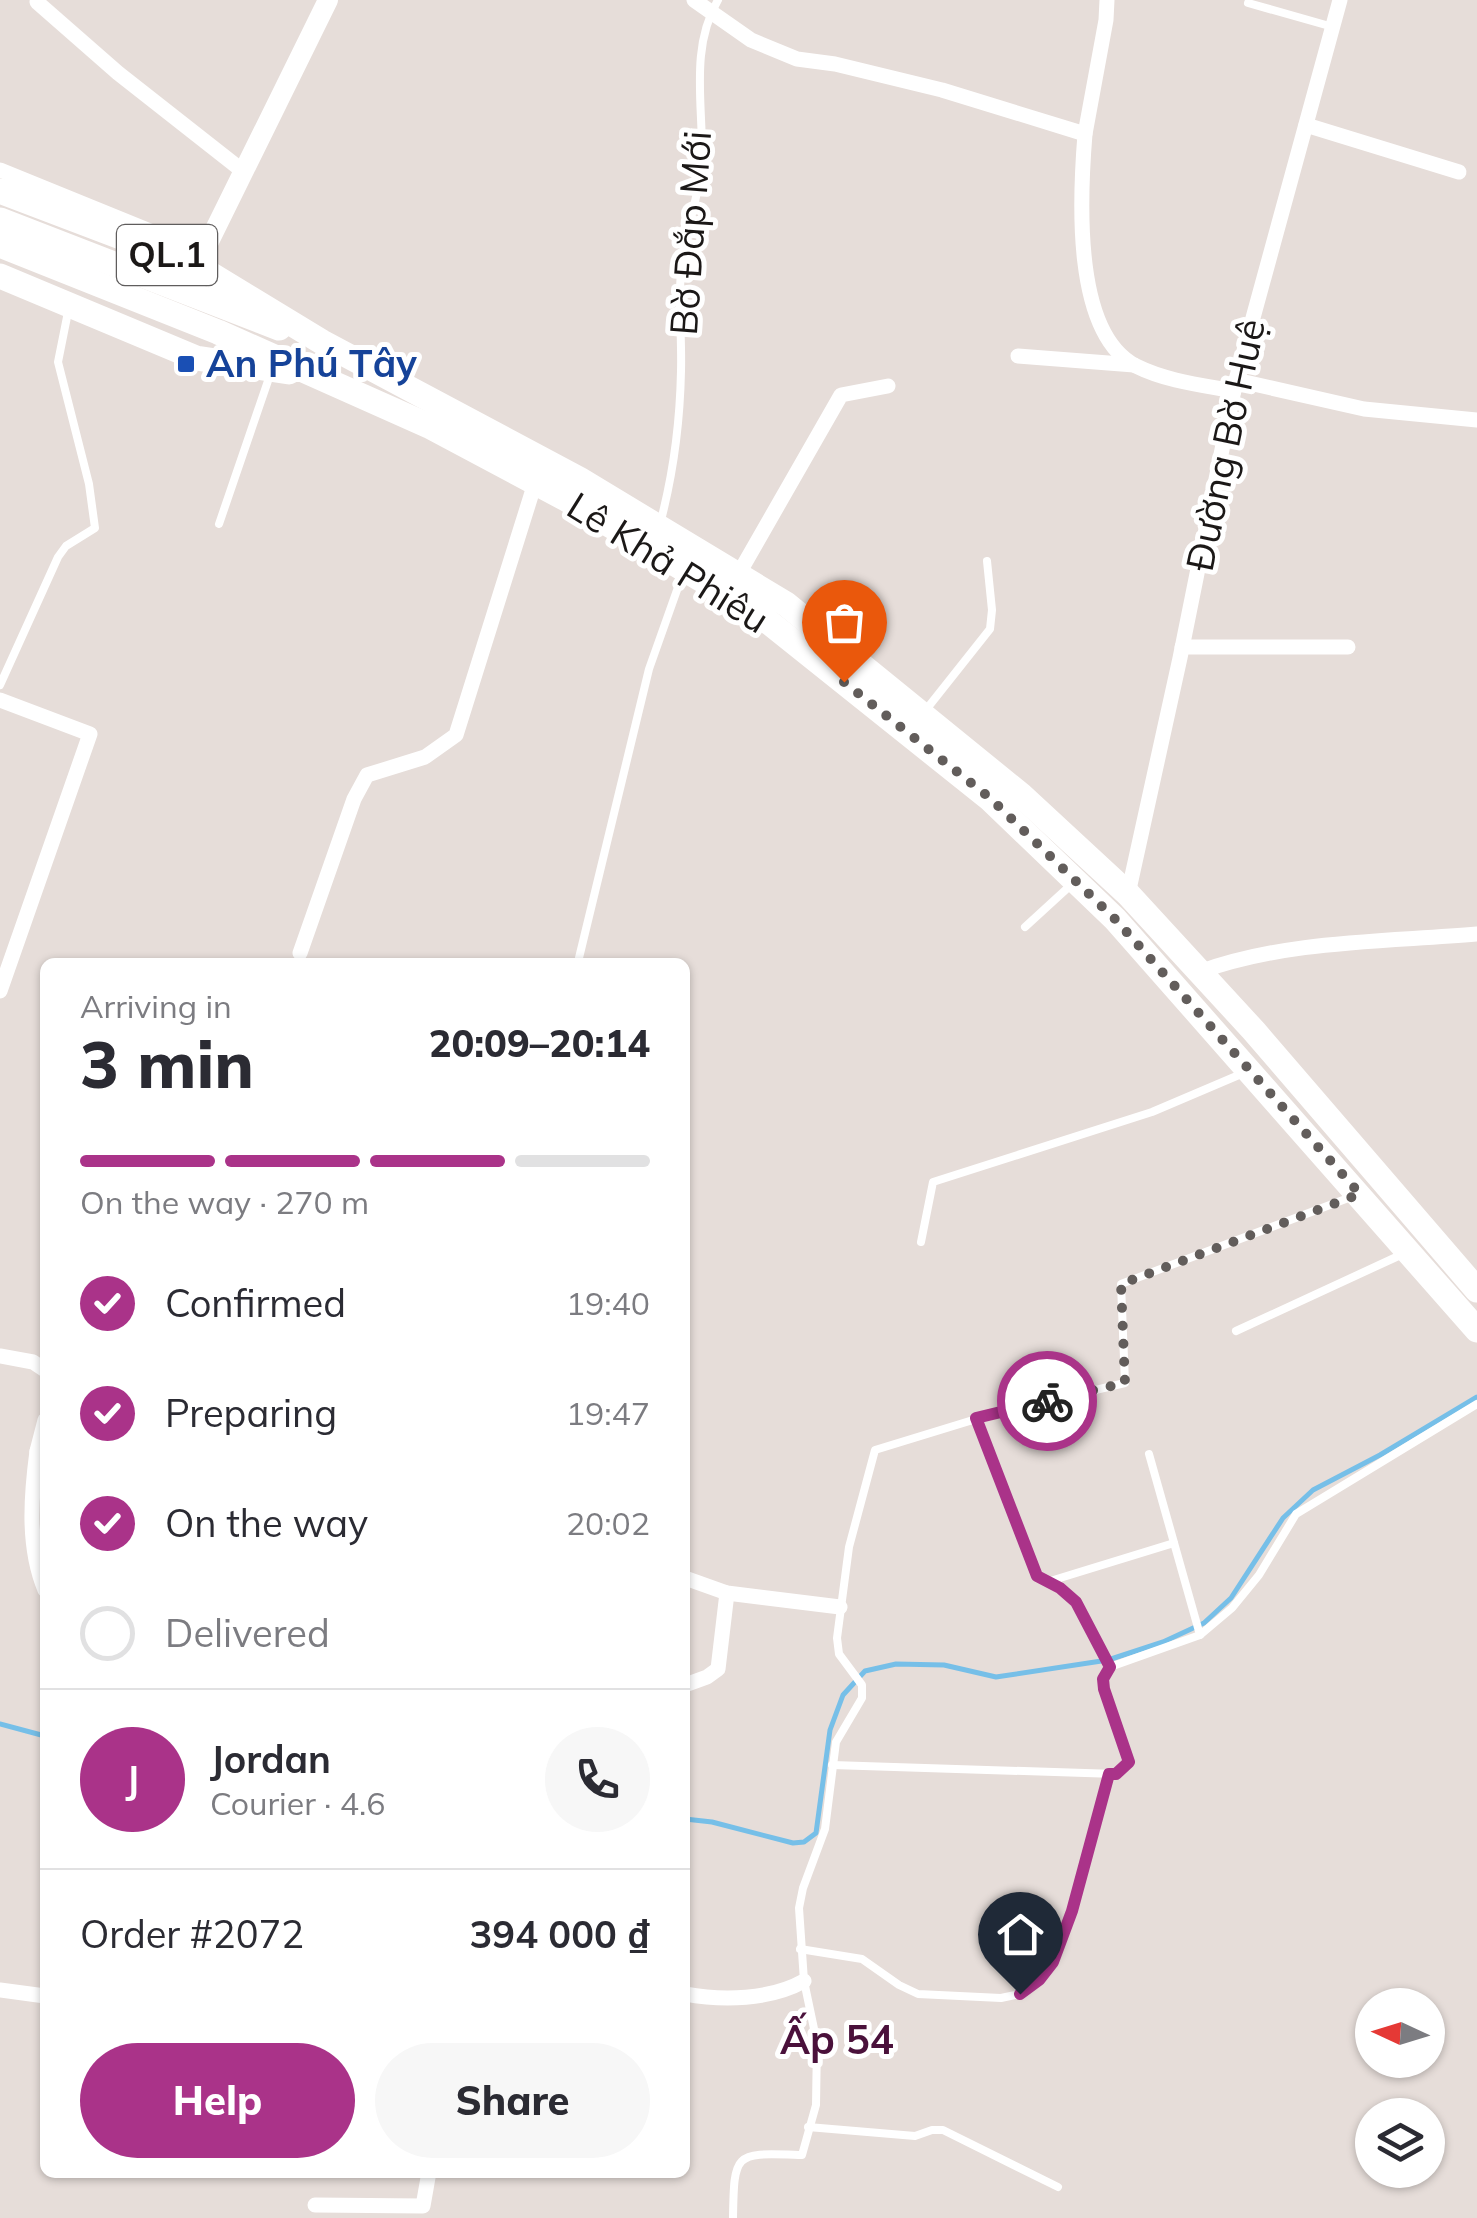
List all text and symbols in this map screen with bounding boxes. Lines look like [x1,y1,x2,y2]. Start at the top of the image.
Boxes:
street label: Bờ Đắp Mới [659,129,721,337]
road number: QL.1 [117,225,217,285]
street label: Đường Bờ Huệ [1175,314,1275,575]
place label: An Phú Tây [206,339,417,387]
marker: An Phú Tây [175,353,197,375]
street label: Lê Khả Phiêu [559,481,778,643]
pin [802,580,887,683]
icon: bag [817,595,872,650]
text: Arriving in [80,986,232,1026]
text: 20:09–20:14 [429,1019,650,1067]
text: 3 min [80,1023,254,1104]
text: On the way · 270 m [80,1182,369,1222]
icon: check [80,1276,135,1331]
text: Confirmed [165,1279,346,1327]
text: 19:40 [566,1283,650,1323]
courier [997,1351,1097,1451]
icon: bike [1020,1374,1075,1429]
icon: check [80,1386,135,1441]
text: Preparing [165,1389,337,1437]
text: 19:47 [566,1393,650,1433]
icon: check [80,1496,135,1551]
text: On the way [165,1499,368,1547]
text: 20:02 [566,1503,650,1543]
text: Delivered [165,1609,330,1657]
button: phone [545,1727,650,1832]
text: Jordan [210,1735,331,1783]
text: J [126,1755,139,1803]
text: Courier · 4.6 [210,1783,386,1823]
pin [978,1892,1063,1995]
icon: home [993,1907,1048,1962]
text: Order #2072 [80,1910,304,1958]
text: 394 000 ₫ [470,1910,650,1958]
north arrow [1355,1988,1445,2078]
map controls [1355,1988,1445,2188]
district label: Ấp 54 [780,2012,894,2064]
button: Help [80,2043,355,2158]
button: Share [375,2043,650,2158]
button: layers [1355,2098,1445,2188]

